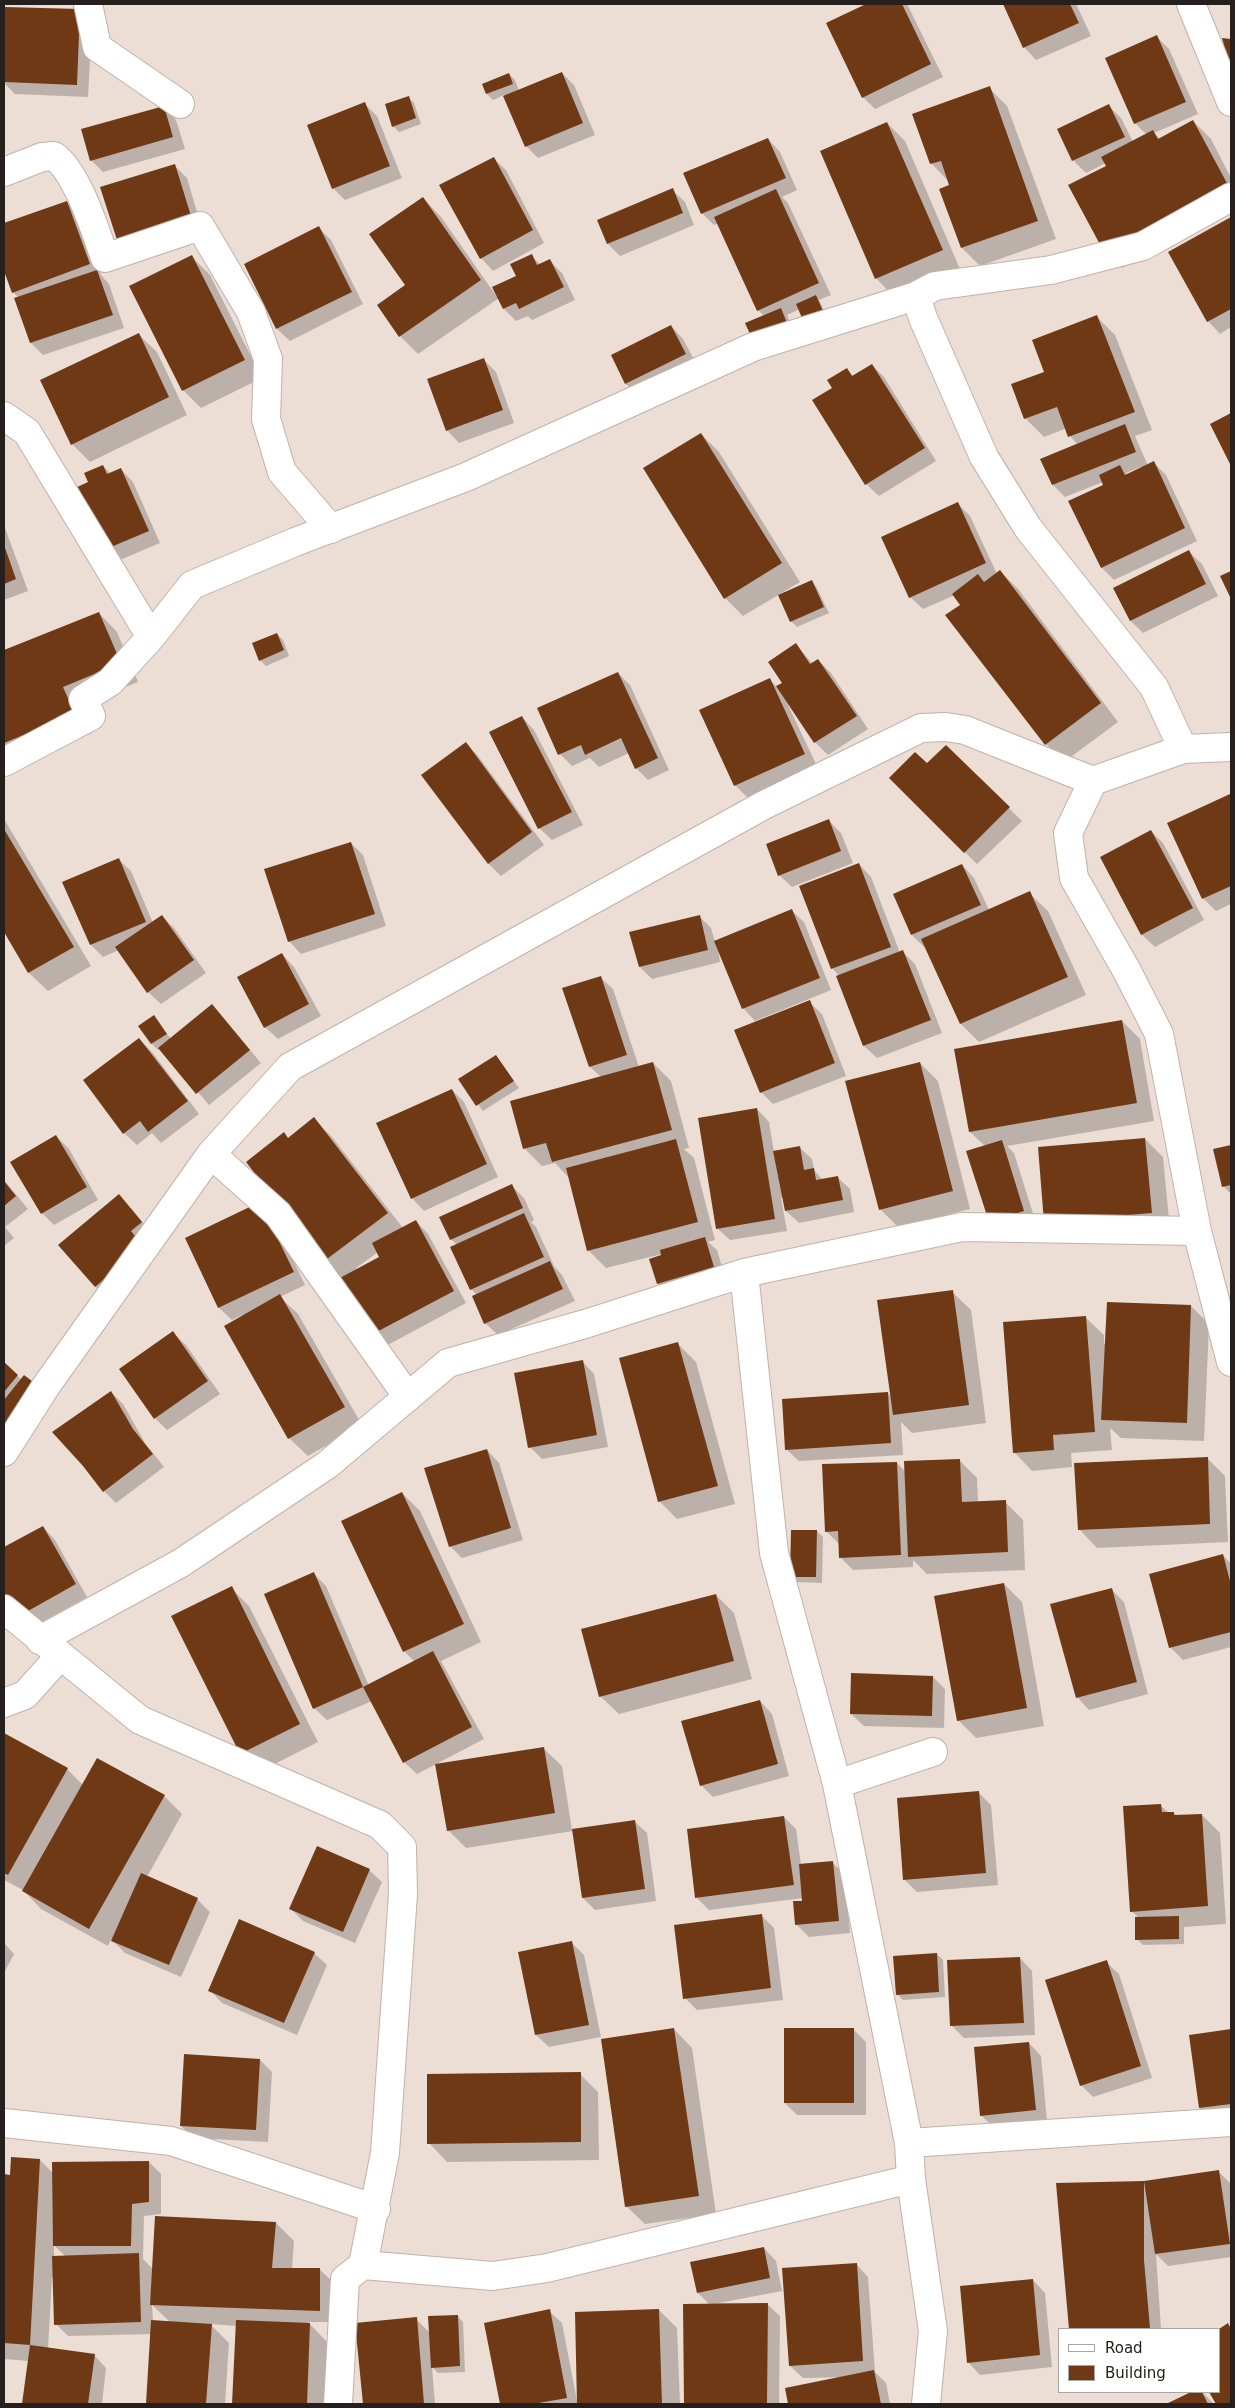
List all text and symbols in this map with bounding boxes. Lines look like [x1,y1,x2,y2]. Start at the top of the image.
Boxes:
legend [1058,2328,1220,2393]
text: Road [1105,2339,1143,2357]
text: Building [1105,2364,1166,2382]

